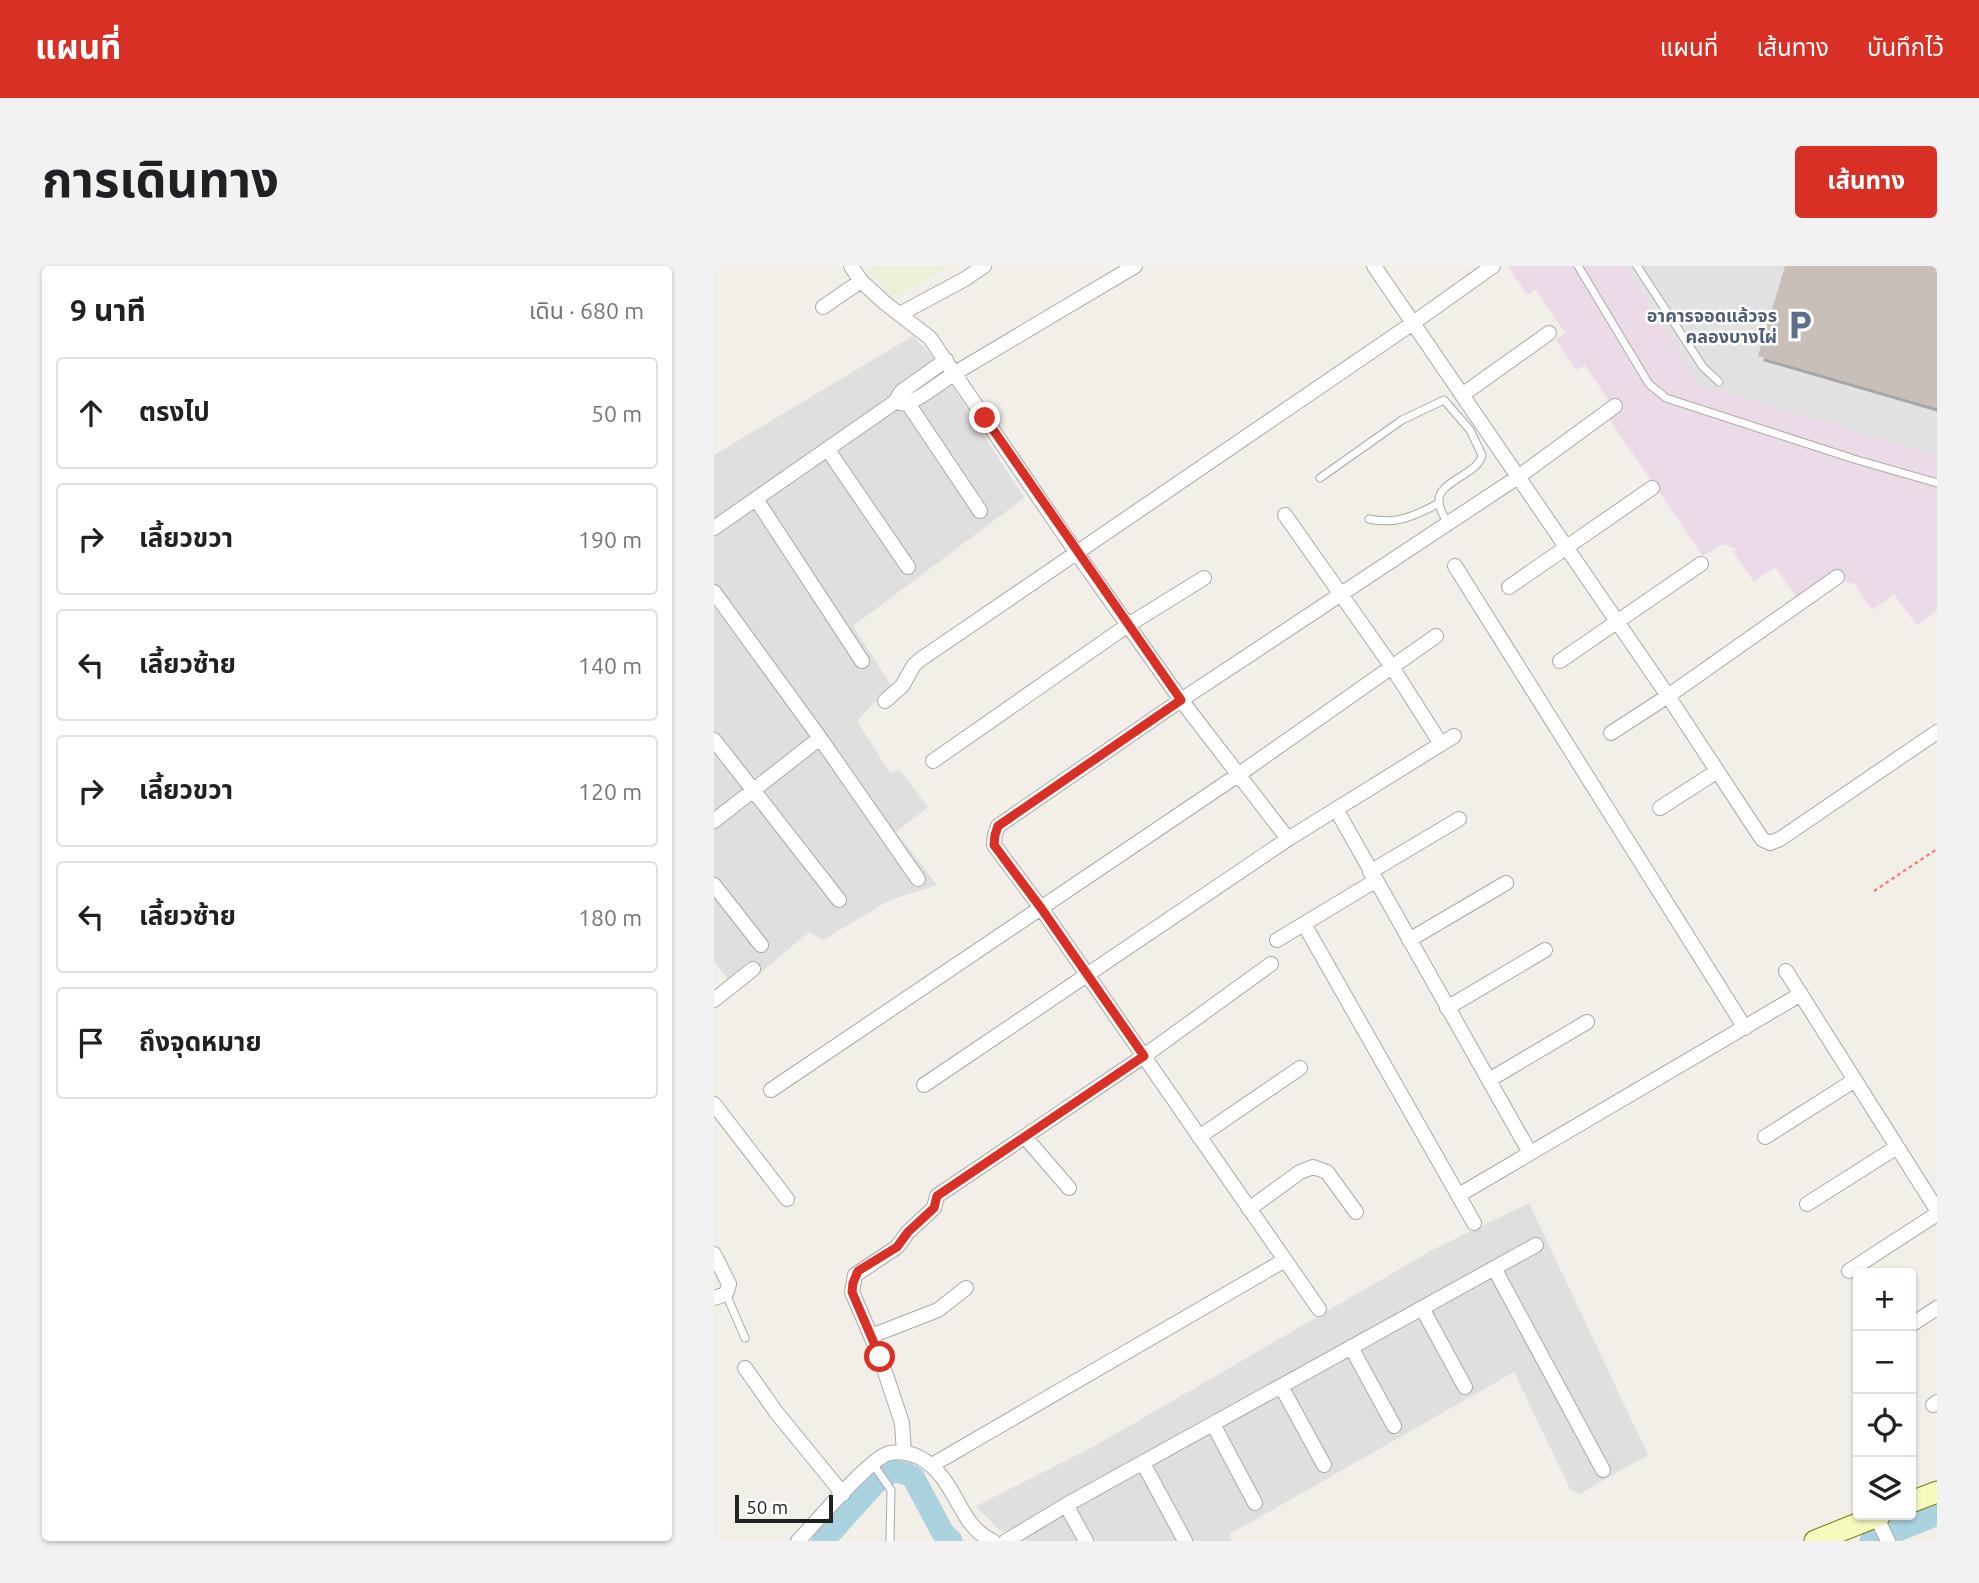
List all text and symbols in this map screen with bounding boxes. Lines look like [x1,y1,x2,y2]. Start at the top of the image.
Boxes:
text: แผนที่ [35,28,121,65]
text: แผนที่ [1660,34,1718,61]
text: เส้นทาง [1756,34,1829,61]
text: บันทึกไว้ [1867,34,1944,61]
button: เส้นทาง [1795,146,1937,218]
text: การเดินทาง [42,151,279,206]
text: 9 นาที [70,293,146,327]
text: เดิน · 680 m [529,298,644,323]
place label: อาคารจอดแล้วจร คลองบางไผ่ [1647,305,1777,346]
parking icon: อาคารจอดแล้วจร คลองบางไผ่ [1783,308,1817,342]
icon: ahead [72,394,110,432]
text: ตรงไป [139,397,210,426]
text: 50 m [591,401,642,426]
route end [969,402,1000,433]
icon: right [72,520,110,558]
text: เลี้ยวขวา [139,523,233,552]
text: 190 m [578,527,642,552]
icon: left [72,646,110,684]
text: เลี้ยวซ้าย [139,649,236,678]
text: 140 m [578,653,642,678]
icon: right [72,772,110,810]
text: เลี้ยวขวา [139,775,233,804]
text: 120 m [578,779,642,804]
icon: left [72,898,110,936]
text: เลี้ยวซ้าย [139,901,236,930]
text: 180 m [578,905,642,930]
icon: arrive [72,1024,110,1062]
text: ถึงจุดหมาย [139,1027,262,1056]
map controls [1853,1268,1916,1520]
button: + [1853,1268,1916,1331]
button: − [1853,1331,1916,1394]
route start [864,1341,895,1372]
button: locate [1853,1394,1916,1457]
button: layers [1853,1457,1916,1520]
scale bar [735,1492,833,1524]
text: 50 m [746,1496,788,1518]

